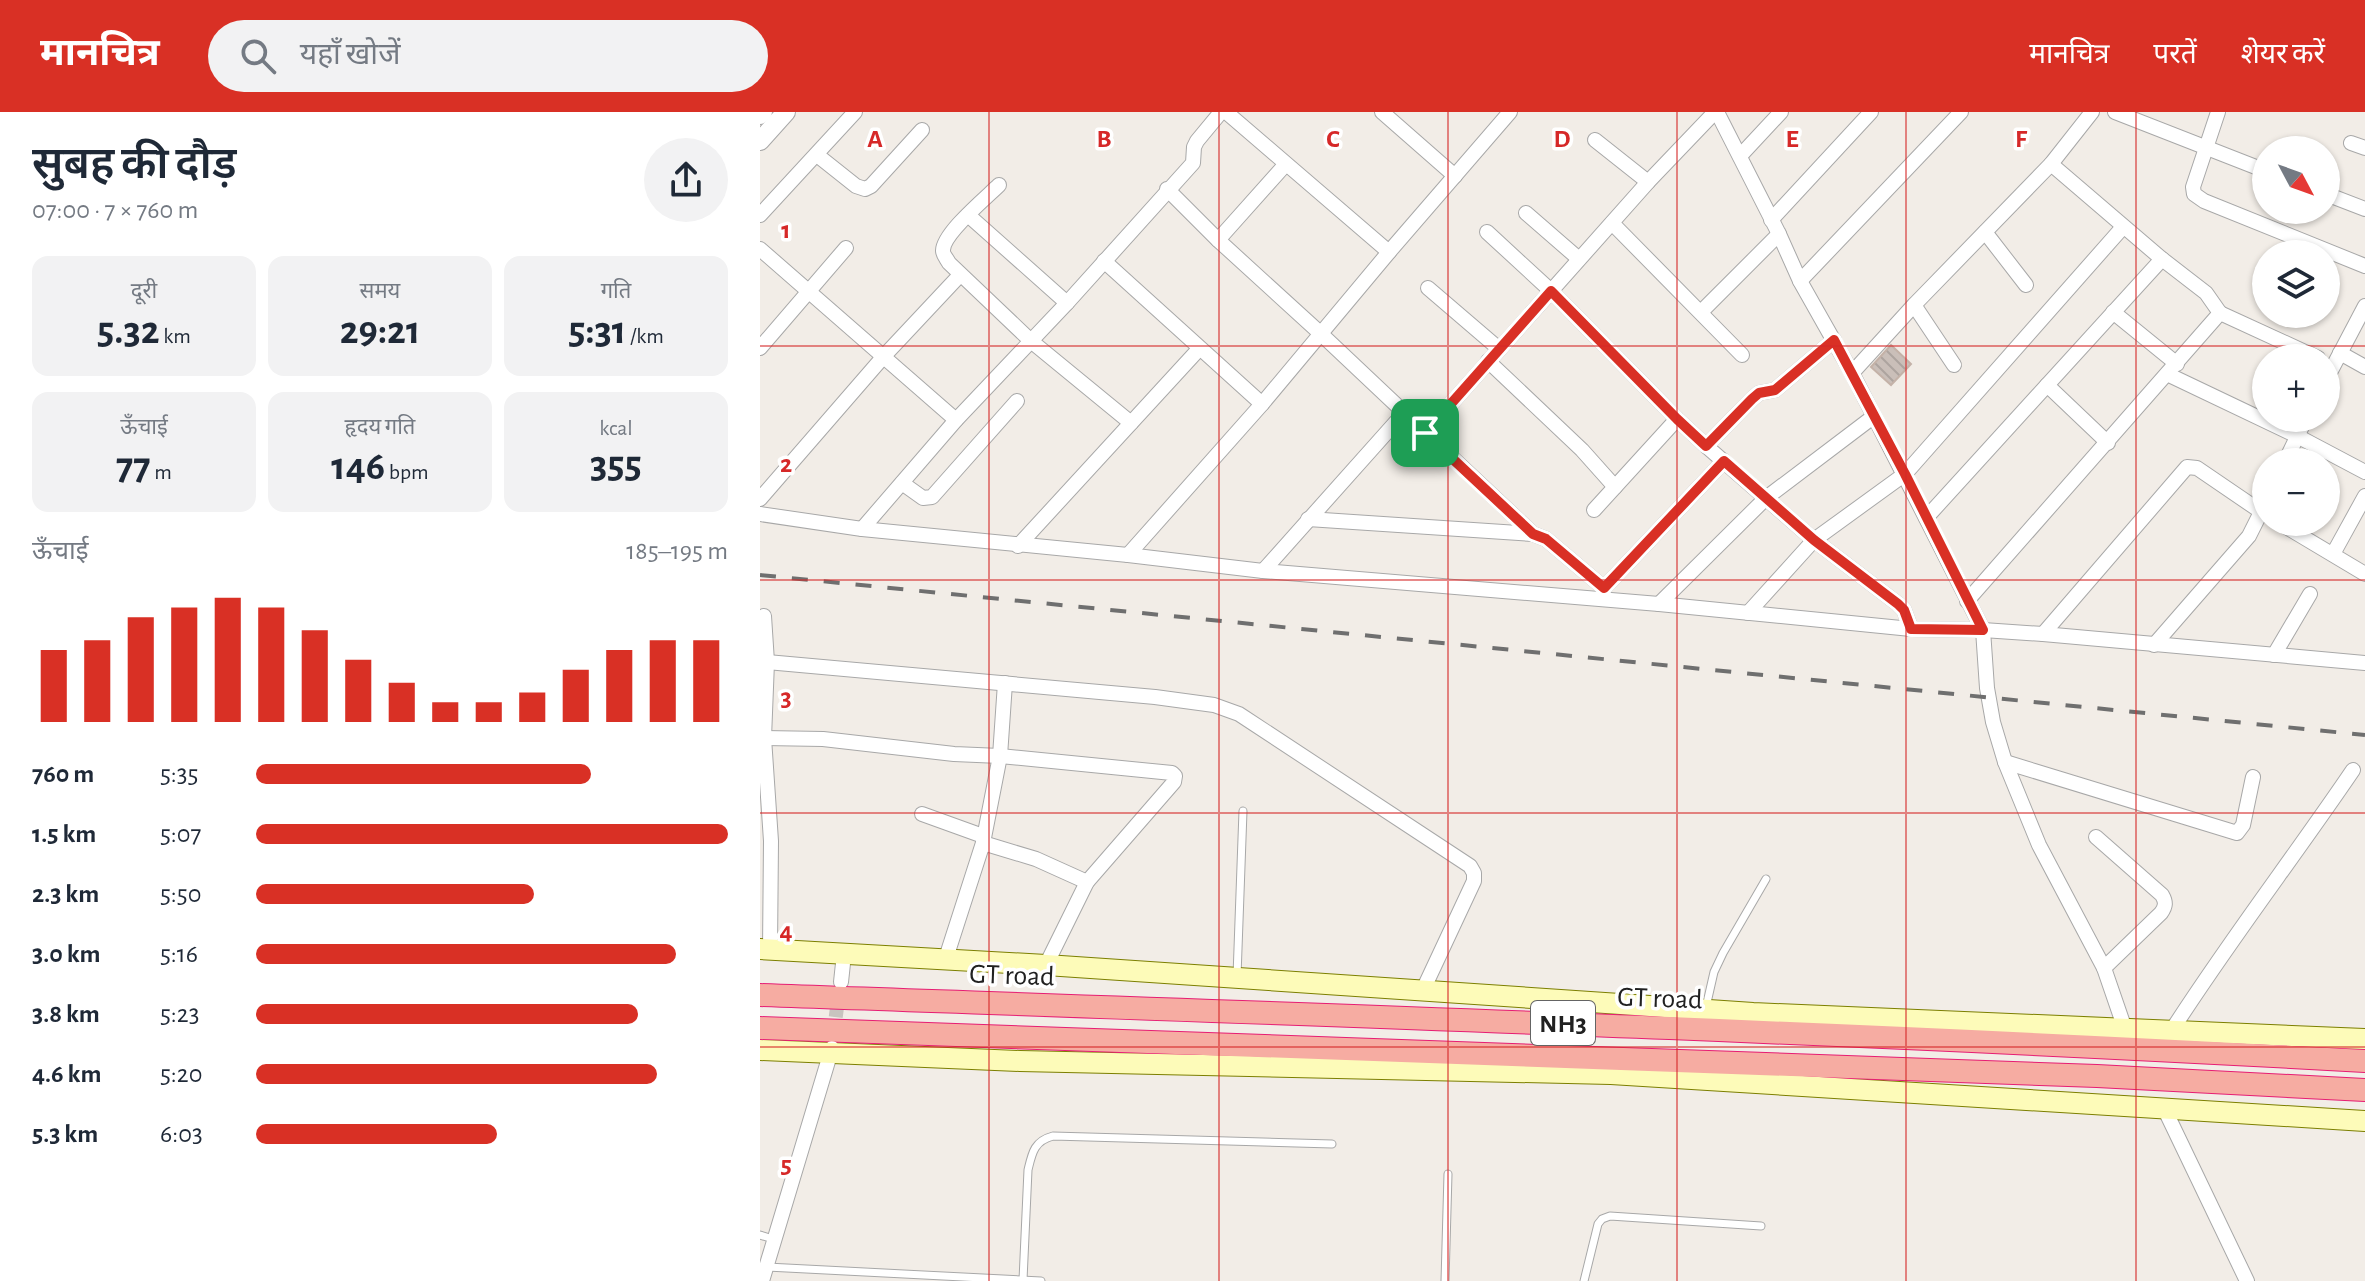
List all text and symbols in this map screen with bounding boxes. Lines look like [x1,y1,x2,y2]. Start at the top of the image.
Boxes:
search box [208,20,768,92]
icon: search [236,34,280,78]
text: मानचित्र [40,35,160,73]
text: यहाँ खोजें [300,40,400,70]
text: मानचित्र [2029,41,2109,69]
text: परतें [2153,41,2197,69]
text: शेयर करें [2241,41,2325,69]
text: A [867,126,883,152]
text: B [1096,126,1112,152]
text: C [1326,126,1340,152]
text: D [1553,126,1571,152]
text: E [1785,126,1799,152]
text: F [2015,126,2028,152]
north arrow [2252,136,2340,224]
map controls [2252,136,2340,536]
button: share [644,138,728,222]
text: सुबह की दौड़ [32,143,236,187]
text: 07:00 · 7 × 760 m [32,197,198,223]
text: 1 [781,217,791,243]
button: layers [2252,240,2340,328]
text: दूरी [131,280,157,302]
text: समय [360,280,400,302]
text: गति [601,280,631,302]
text: 5.32 [97,311,160,351]
text: 29:21 [340,311,420,351]
text: 5:31 [568,311,626,351]
text: km [160,325,191,347]
text: /km [626,325,664,347]
button: + [2252,344,2340,432]
pin [1391,399,1459,467]
icon: arrive [1403,411,1447,455]
text: ऊँचाई [120,416,168,438]
text: हृदय गति [345,416,415,438]
text: kcal [599,417,633,439]
text: 355 [590,445,642,485]
text: 77 [116,447,151,487]
text: 146 [331,447,385,487]
button: − [2252,448,2340,536]
text: 2 [780,451,792,477]
text: m [151,461,172,483]
text: bpm [385,461,429,483]
text: ऊँचाई [32,538,88,564]
text: 185–195 m [626,538,728,564]
text: 3 [780,685,792,711]
text: 760 m [32,761,94,787]
text: 5:35 [160,761,198,787]
text: 1.5 km [32,821,96,847]
text: 5:07 [160,821,201,847]
text: 2.3 km [32,881,99,907]
text: 5:50 [160,881,201,907]
text: 4 [779,918,793,944]
text: 3.0 km [32,941,100,967]
text: 5:16 [160,941,198,967]
street label: GT road [969,961,1055,991]
street label: GT road [1617,984,1703,1014]
text: 3.8 km [32,1001,100,1027]
text: 5:23 [160,1001,199,1027]
road number: NH3 [1531,1001,1595,1045]
text: 4.6 km [32,1061,101,1087]
text: 5:20 [160,1061,202,1087]
text: 5.3 km [32,1121,98,1147]
text: 6:03 [160,1121,203,1147]
text: 5 [780,1152,792,1178]

